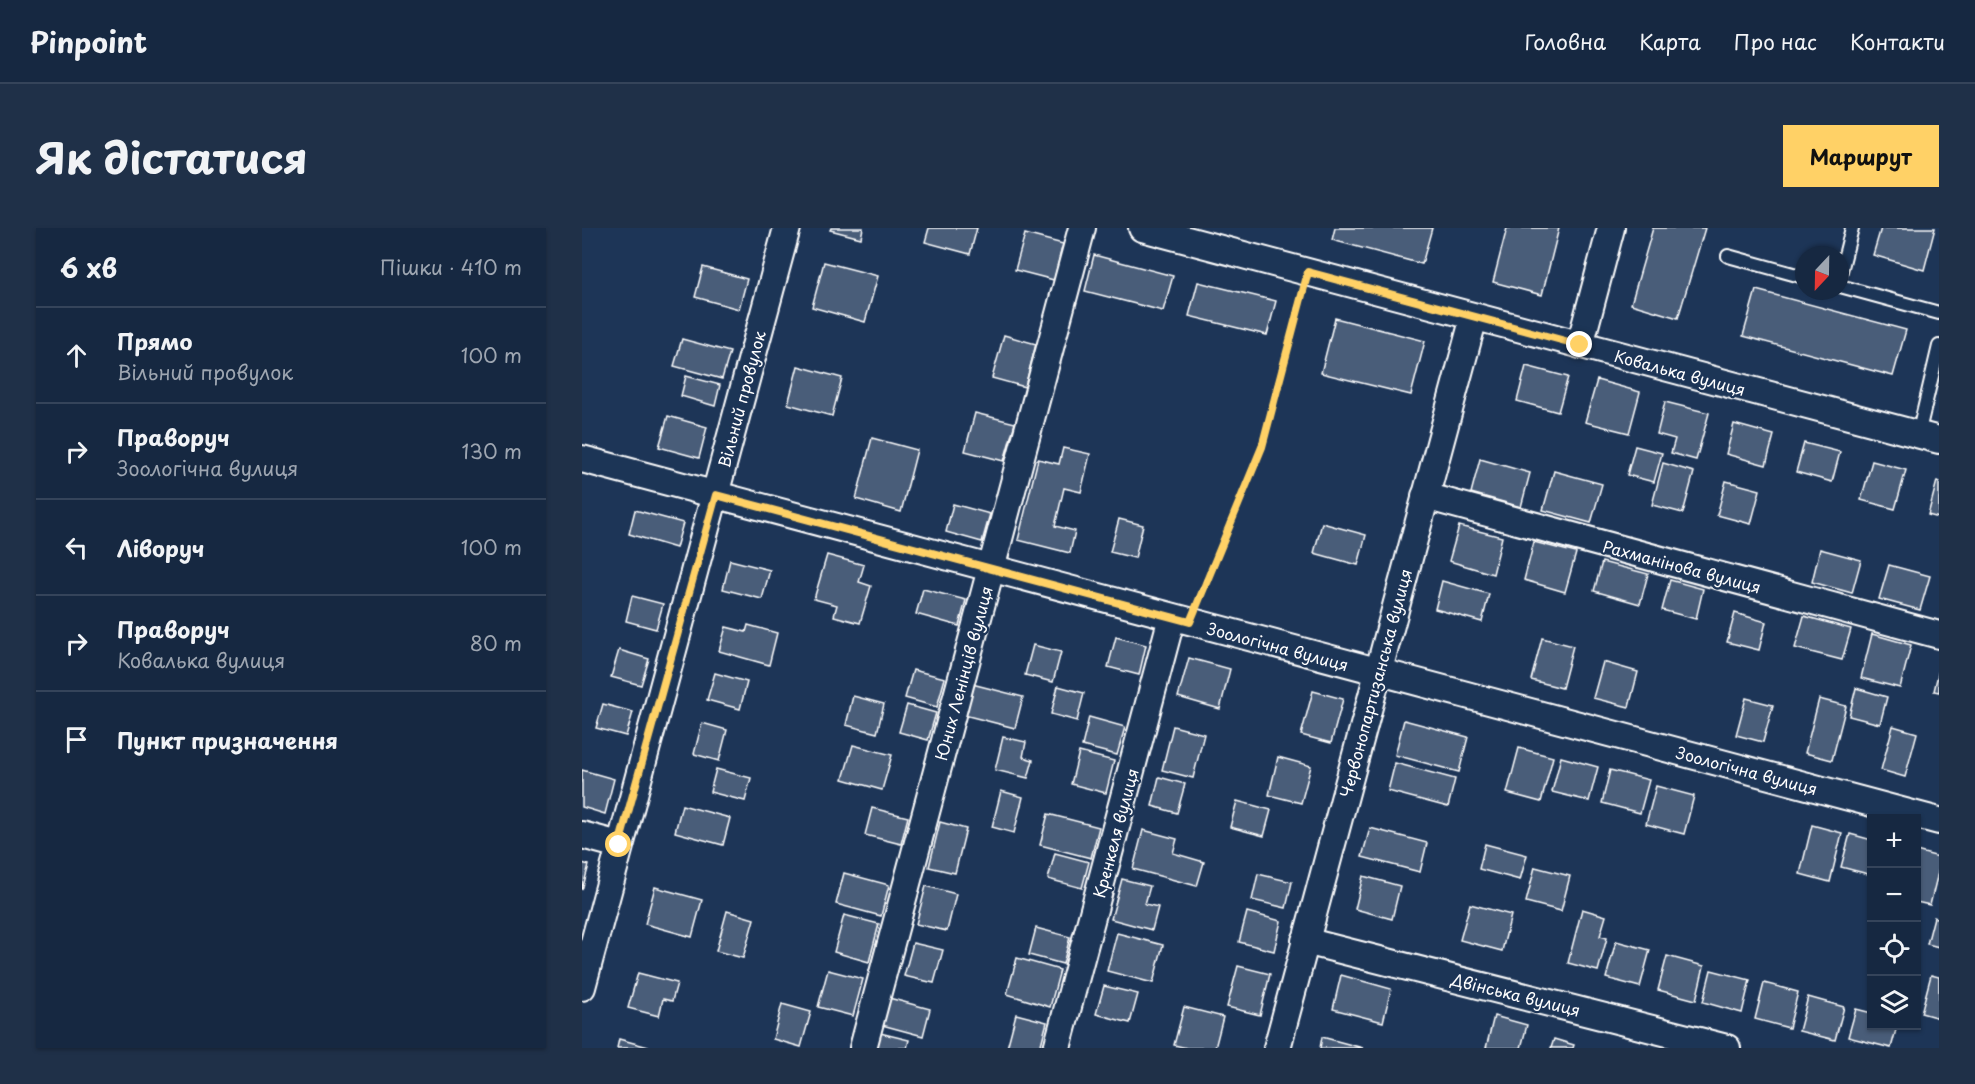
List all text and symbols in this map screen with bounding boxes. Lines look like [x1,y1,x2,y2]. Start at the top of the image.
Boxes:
text: Pinpoint [30,20,147,63]
text: Головна [1525,25,1606,57]
text: Карта [1639,25,1701,57]
text: Про нас [1734,25,1817,57]
text: Контакти [1850,25,1945,57]
text: Як дістатися [36,125,308,188]
button: Маршрут [1783,125,1939,187]
north arrow [1795,246,1849,300]
text: 6 хв [60,248,117,287]
text: Пішки · 410 m [380,252,522,282]
text: Прямо [117,324,192,357]
street label: Вільний провулок [711,327,771,470]
route end [1566,331,1592,357]
icon: ahead [60,339,93,372]
text: 100 m [461,340,522,370]
street label: Ковалька вулиця [1612,343,1748,401]
text: Вільний провулок [117,357,293,387]
text: Праворуч [117,420,230,453]
icon: right [60,435,93,468]
text: 130 m [462,436,522,466]
text: Зоологічна вулиця [117,453,298,483]
icon: left [60,531,93,564]
text: Ліворуч [117,531,204,564]
text: 100 m [461,532,522,562]
street label: Рахманінова вулиця [1600,533,1764,599]
street label: Червонопартизанська вулиця [1333,566,1417,800]
street label: Юних Ленінців вулиця [928,583,998,763]
text: Праворуч [117,612,230,645]
street label: Зоологічна вулиця [1205,616,1351,676]
icon: right [60,627,93,660]
text: 80 m [470,628,522,658]
text: Ковалька вулиця [117,645,285,675]
icon: arrive [60,723,93,756]
text: Пункт призначення [117,723,338,756]
street label: Зоологічна вулиця [1674,740,1820,800]
street label: Кренкеля вулиця [1086,766,1144,900]
map controls [1867,814,1921,1030]
button: + [1867,814,1921,868]
route start [605,831,631,857]
button: − [1867,868,1921,922]
button: locate [1867,922,1921,976]
street label: Двінська вулиця [1448,966,1583,1022]
button: layers [1867,976,1921,1030]

